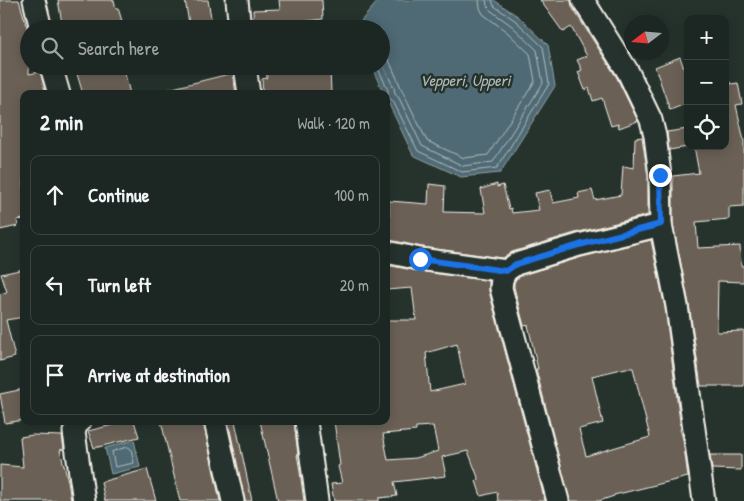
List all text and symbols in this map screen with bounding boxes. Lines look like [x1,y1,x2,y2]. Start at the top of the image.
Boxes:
north arrow [624,15,669,60]
map controls [684,15,729,150]
button: + [684,15,729,60]
search box [20,20,390,75]
icon: search [38,34,66,62]
text: Search here [78,35,159,61]
button: − [684,60,729,105]
water label: Vepperi, Upperi [420,69,512,91]
button: locate [684,105,729,150]
text: 2 min [40,108,83,137]
text: Walk · 120 m [297,112,370,134]
route end [649,164,672,187]
icon: ahead [41,181,69,209]
text: Continue [88,182,149,208]
text: 100 m [334,184,369,206]
route start [409,248,432,271]
icon: left [41,271,69,299]
text: Turn left [88,272,151,298]
text: 20 m [340,274,369,296]
icon: arrive [41,361,69,389]
text: Arrive at destination [88,362,230,388]

